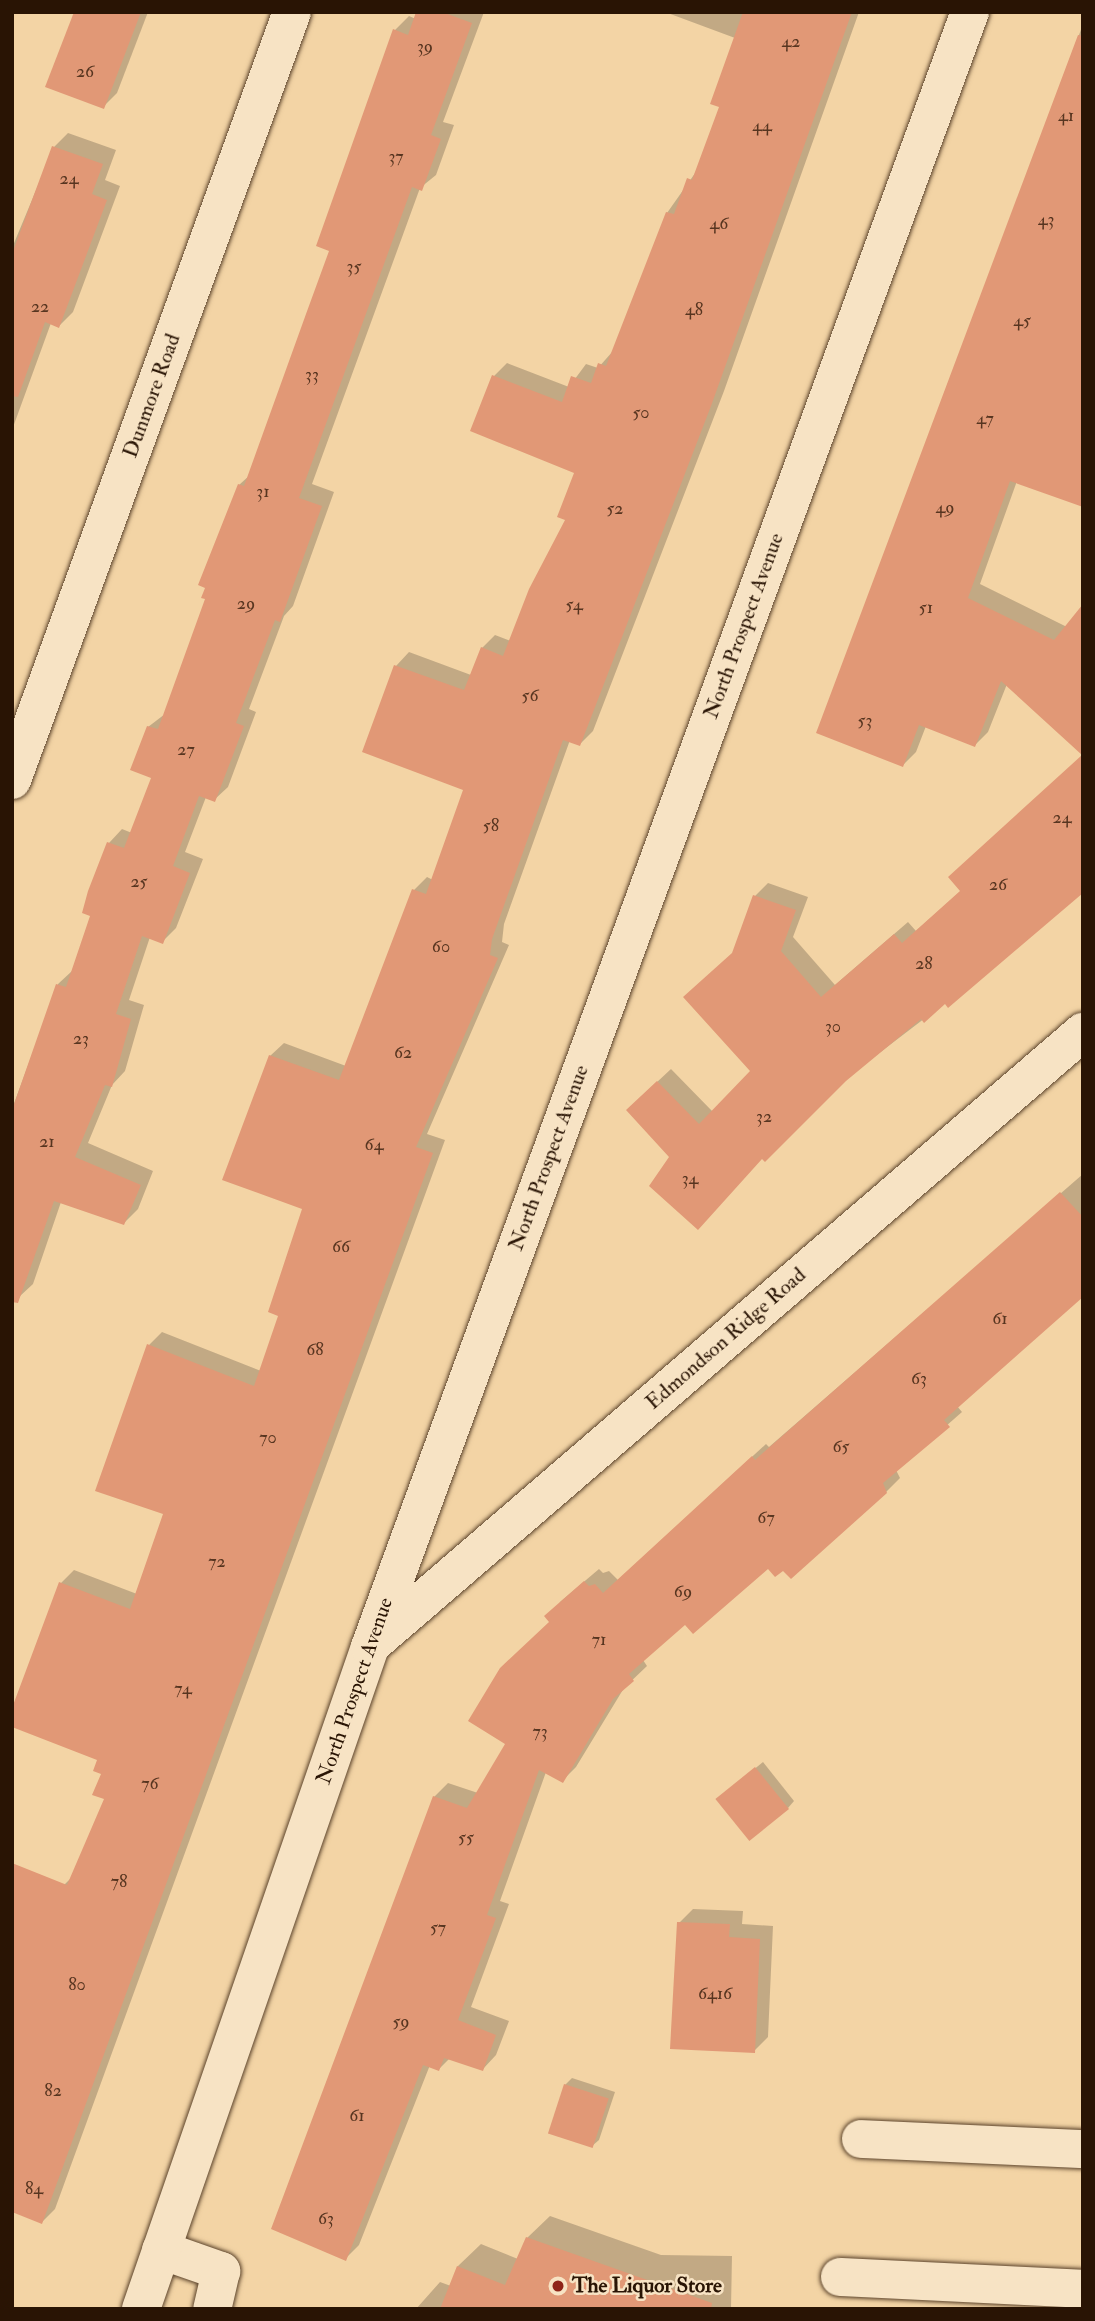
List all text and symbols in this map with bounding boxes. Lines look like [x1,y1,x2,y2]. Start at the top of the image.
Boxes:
house number: 42 [782,31,800,53]
house number: 39 [417,36,433,58]
house number: 26 [76,61,94,83]
house number: 41 [1058,105,1074,127]
house number: 44 [752,115,772,137]
house number: 37 [388,146,404,168]
house number: 24 [60,168,78,190]
house number: 43 [1038,209,1054,231]
house number: 46 [710,213,728,235]
house number: 35 [347,256,361,278]
house number: 22 [31,296,49,318]
house number: 48 [685,299,703,321]
house number: 45 [1013,310,1031,332]
street label: Dunmore Road [118,331,186,461]
house number: 33 [305,364,319,386]
house number: 50 [633,402,649,424]
house number: 47 [976,408,994,430]
house number: 31 [256,481,270,503]
house number: 49 [936,497,954,519]
house number: 52 [607,498,623,520]
street label: North Prospect Avenue [699,530,789,722]
house number: 29 [237,593,255,615]
house number: 54 [565,594,583,616]
house number: 51 [919,597,933,619]
house number: 56 [522,685,538,707]
house number: 53 [858,710,872,732]
house number: 27 [177,739,195,761]
house number: 24 [1053,807,1071,829]
house number: 58 [483,815,499,837]
house number: 25 [131,871,147,893]
house number: 26 [989,874,1007,896]
house number: 60 [432,936,450,958]
house number: 28 [915,953,933,975]
house number: 30 [825,1016,841,1038]
house number: 23 [73,1028,89,1050]
house number: 62 [394,1042,412,1064]
street label: North Prospect Avenue [504,1062,594,1254]
house number: 32 [756,1106,772,1128]
house number: 21 [39,1131,55,1153]
house number: 64 [365,1134,383,1156]
house number: 34 [682,1168,698,1190]
house number: 66 [332,1236,350,1258]
street label: Edmondson Ridge Road [641,1263,811,1415]
house number: 61 [992,1308,1008,1330]
house number: 68 [306,1339,324,1361]
house number: 63 [911,1368,927,1390]
house number: 70 [259,1427,277,1449]
house number: 65 [833,1436,849,1458]
house number: 67 [757,1507,775,1529]
house number: 72 [208,1551,226,1573]
house number: 69 [674,1581,692,1603]
street label: North Prospect Avenue [311,1594,399,1788]
house number: 71 [592,1629,606,1651]
house number: 74 [174,1678,192,1700]
house number: 73 [532,1721,548,1743]
house number: 76 [141,1773,159,1795]
house number: 55 [458,1827,474,1849]
house number: 78 [111,1871,127,1893]
house number: 57 [430,1917,446,1939]
house number: 80 [68,1974,86,1996]
house number: 6416 [698,1983,732,2005]
house number: 59 [392,2011,410,2033]
house number: 82 [44,2080,62,2102]
house number: 61 [349,2105,365,2127]
house number: 84 [25,2178,43,2200]
house number: 63 [318,2208,334,2230]
place label: The Liquor Store [572,2273,722,2299]
marker: The Liquor Store [550,2278,566,2294]

